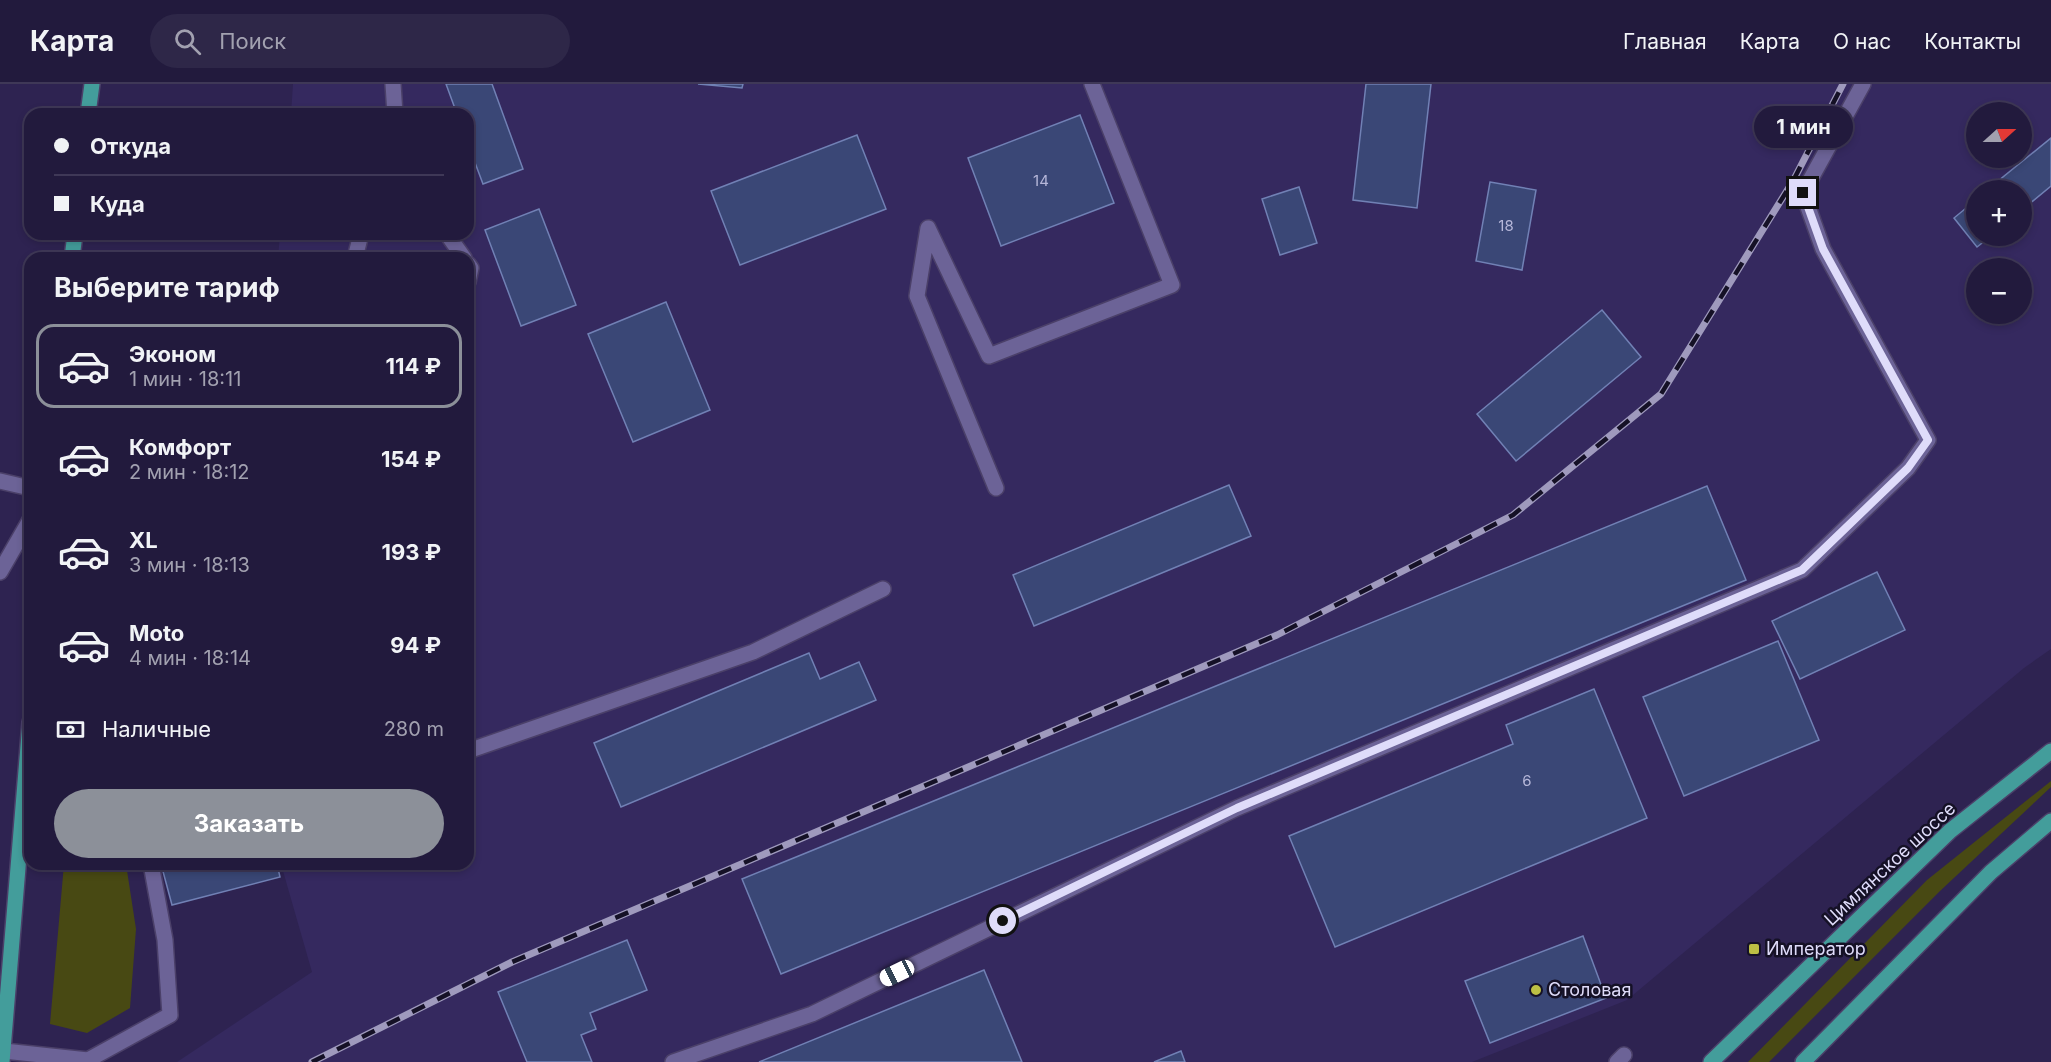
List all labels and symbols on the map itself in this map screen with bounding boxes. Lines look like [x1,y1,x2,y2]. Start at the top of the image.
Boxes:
north arrow [1966,102,2032,168]
callout: 1 мин [1754,106,1852,148]
house number: 14 [1033,171,1049,190]
route end [1789,179,1816,206]
house number: 18 [1498,216,1514,235]
house number: 6 [1522,771,1532,790]
street label: Цимлянское шоссе [1820,798,1959,930]
route start [989,907,1016,934]
place label: Император [1766,938,1866,959]
marker: Император [1747,942,1761,956]
car [877,957,917,989]
place label: Столовая [1548,979,1631,1000]
marker: Столовая [1529,983,1543,997]

